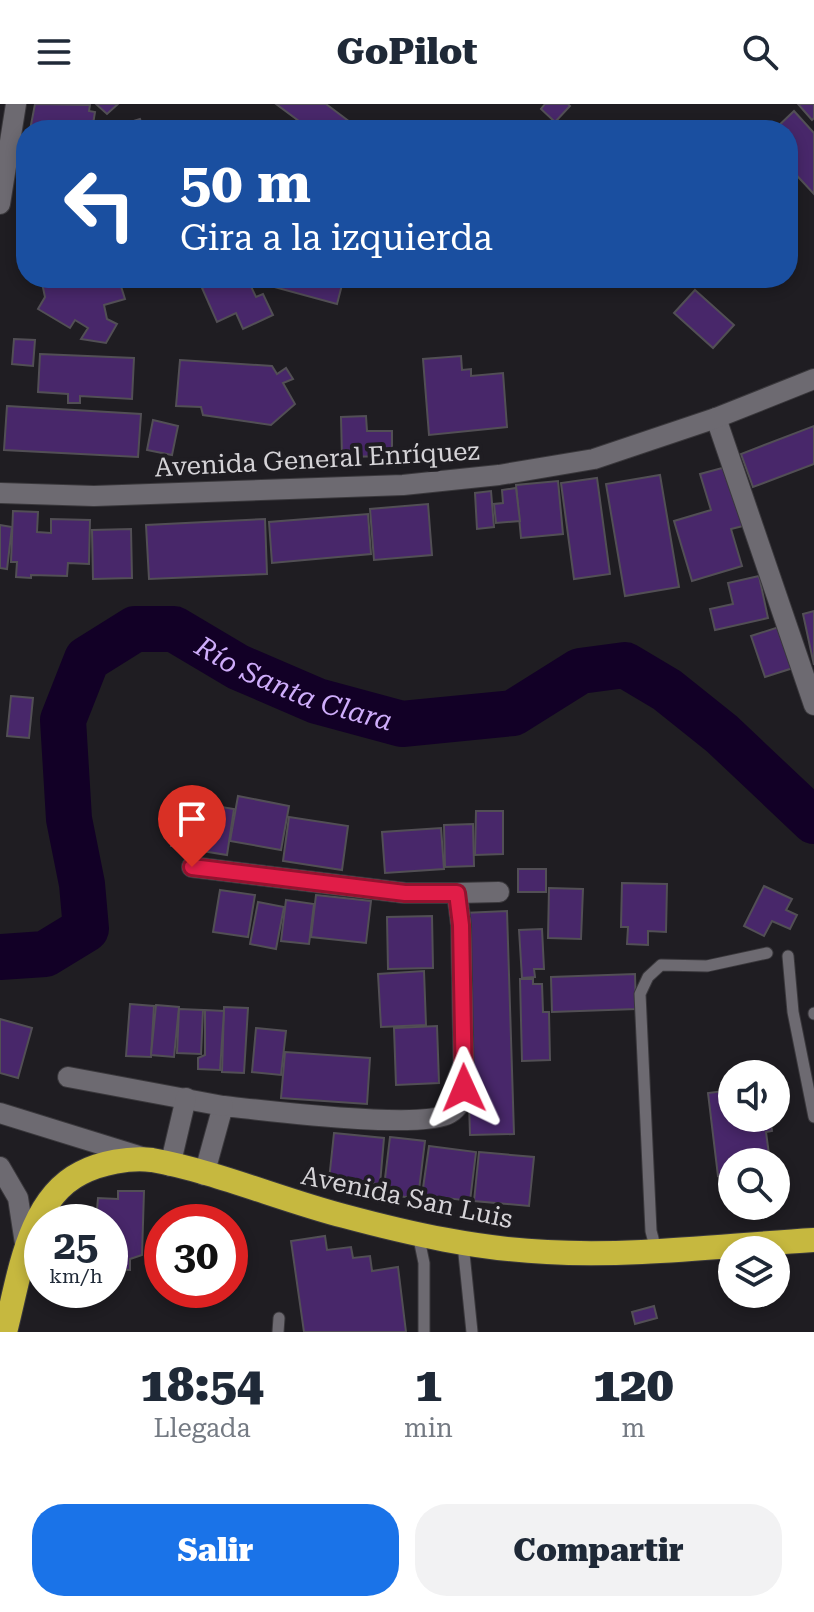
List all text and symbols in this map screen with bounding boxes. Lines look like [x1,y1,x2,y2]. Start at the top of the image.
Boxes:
icon: menu [32,30,76,74]
icon: search [738,30,782,74]
text: GoPilot [337,31,477,73]
text: 50 m [180,150,311,216]
icon: left [48,152,152,256]
text: Gira a la izquierda [180,217,493,259]
street label: Avenida General Enríquez [154,436,480,482]
water label: Río Santa Clara [189,629,396,737]
pin [158,785,226,867]
icon: arrive [170,797,214,841]
position arrow [422,1046,506,1130]
map controls [718,1060,790,1308]
button: sound [718,1060,790,1132]
button: search [718,1148,790,1220]
street label: Avenida San Luis [299,1160,515,1234]
speed limit sign: 30 [144,1204,248,1308]
text: 25 [54,1222,98,1269]
button: layers [718,1236,790,1308]
text: km/h [49,1264,103,1288]
text: 18:54 [140,1357,264,1413]
text: 1 [415,1357,442,1413]
text: 120 [593,1357,674,1413]
text: Llegada [153,1413,251,1443]
text: min [404,1413,453,1443]
text: m [622,1413,645,1443]
button: Salir [32,1504,399,1596]
button: Compartir [415,1504,782,1596]

